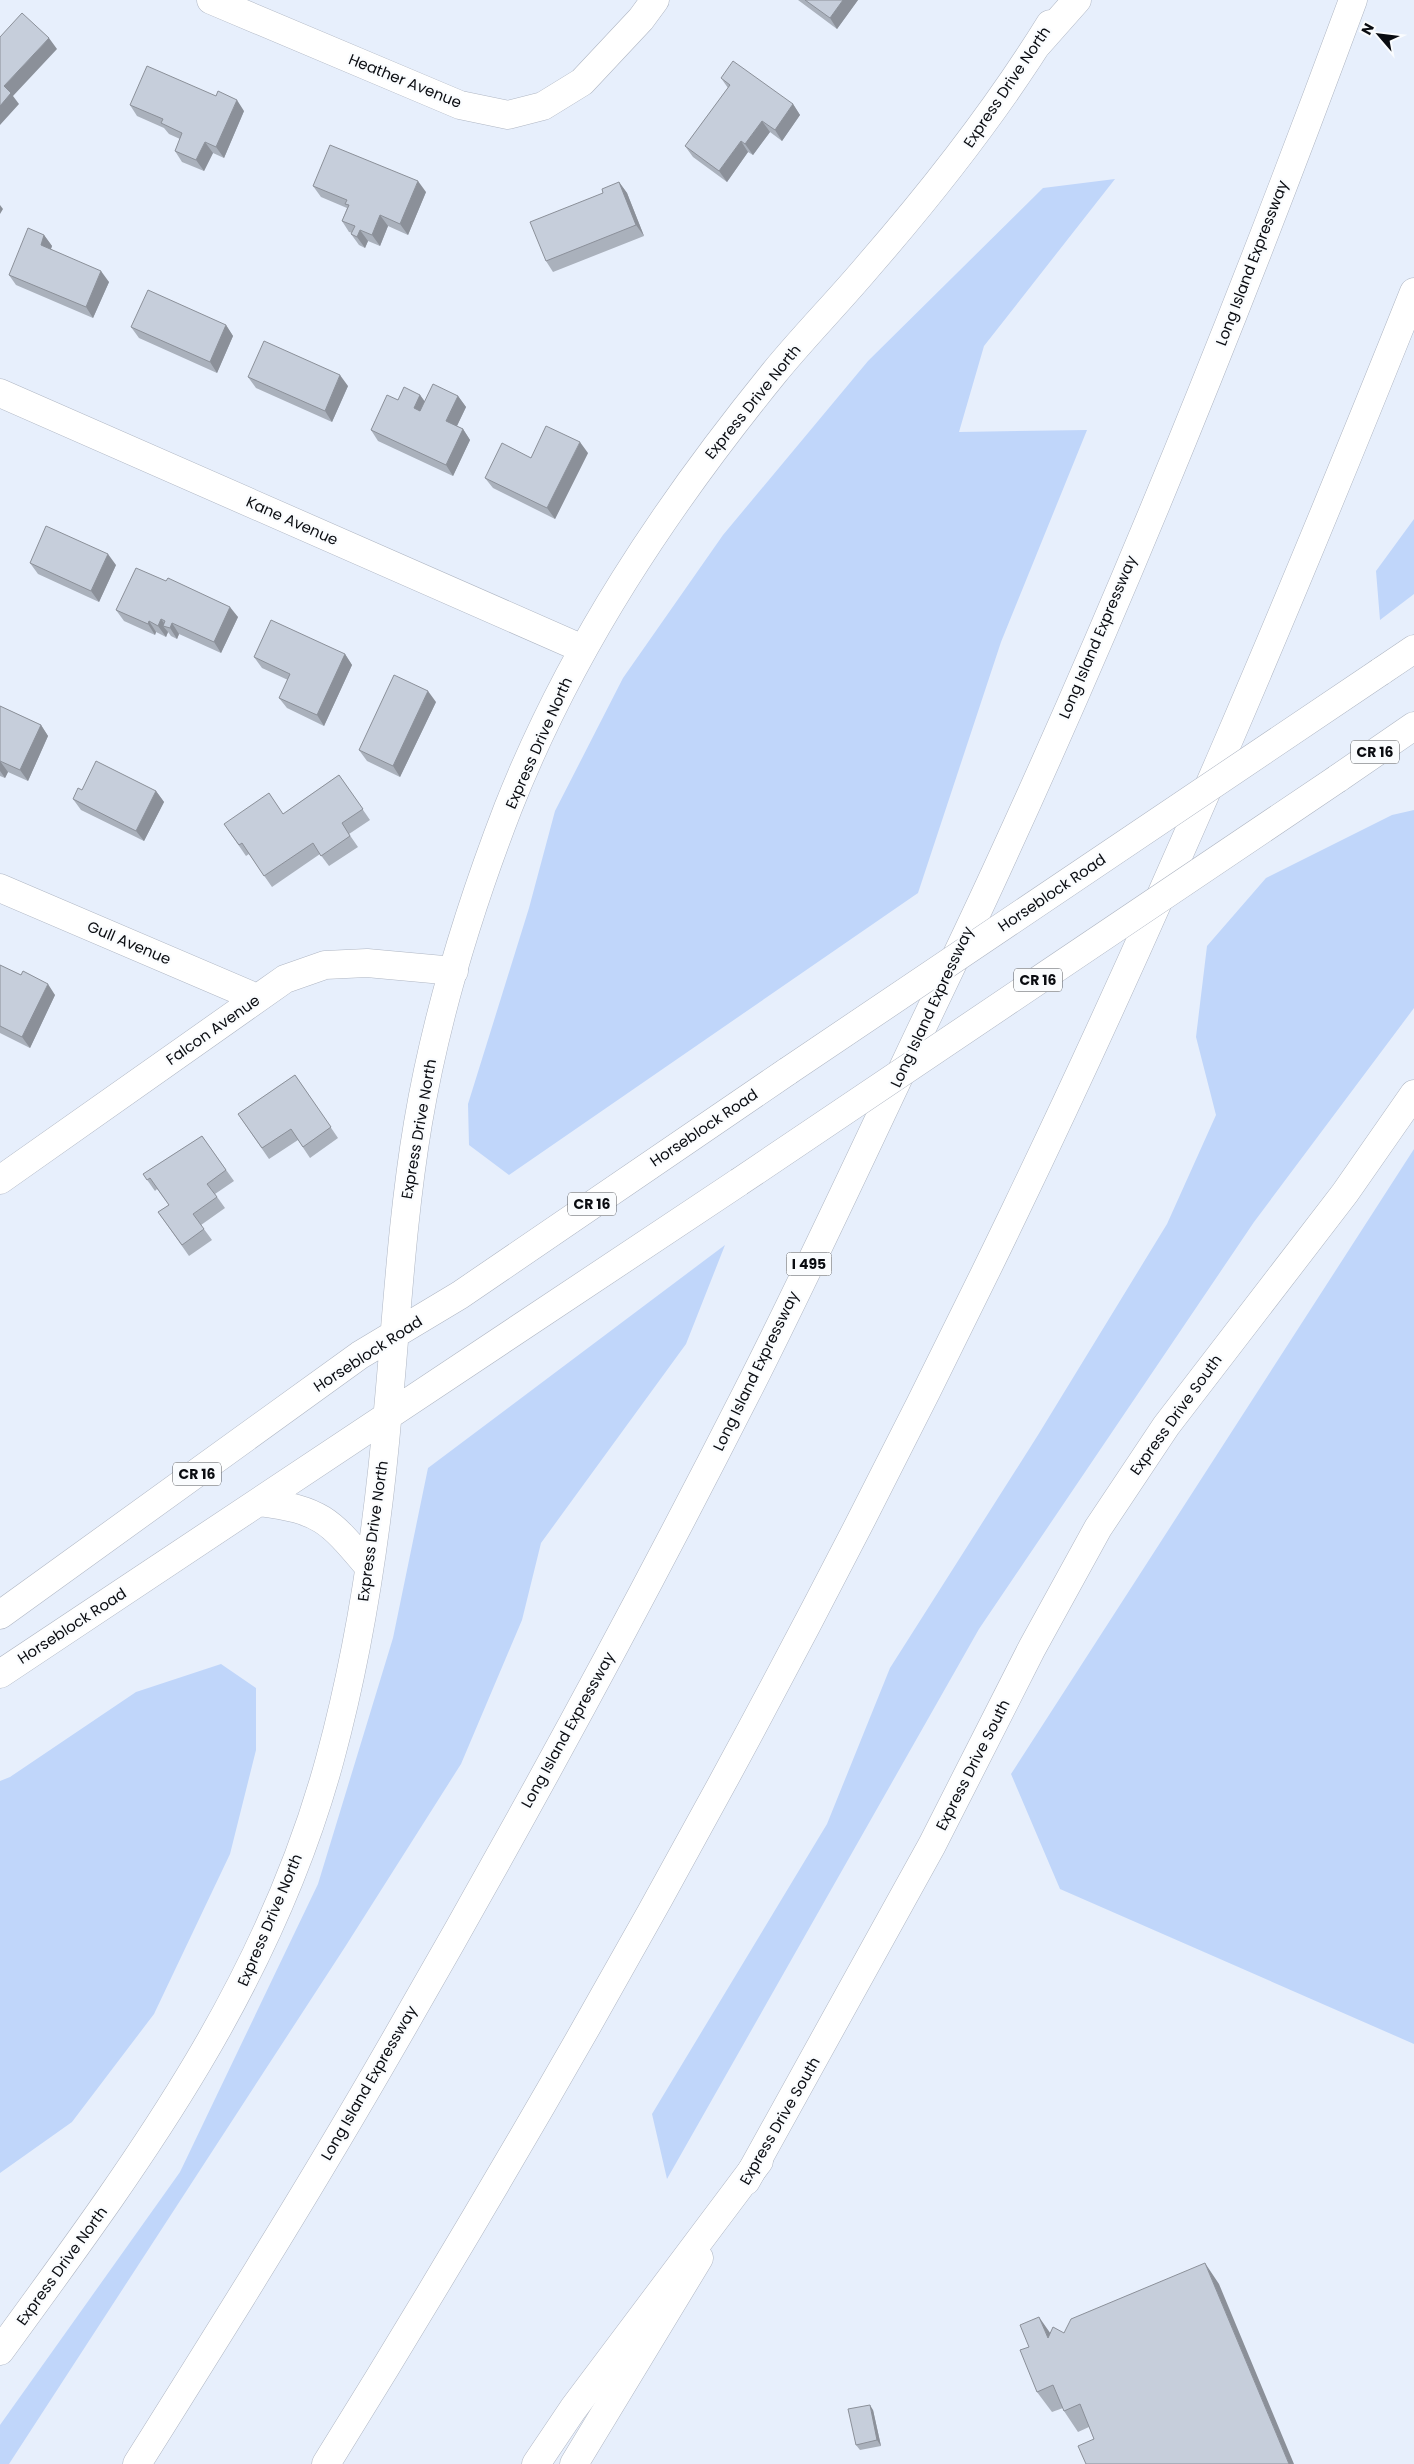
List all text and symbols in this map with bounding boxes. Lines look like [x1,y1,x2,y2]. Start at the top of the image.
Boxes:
north arrow [1354,10,1404,60]
text: N [1356,20,1379,38]
street label: Express Drive North [958,22,1055,151]
street label: Heather Avenue [346,48,465,113]
street label: Long Island Expressway [1210,177,1293,348]
street label: Express Drive North [700,340,805,463]
street label: Kane Avenue [243,491,341,550]
street label: Long Island Expressway [1054,551,1142,722]
street label: Express Drive North [500,674,577,812]
road number: CR 16 [1351,740,1399,764]
street label: Horseblock Road [994,849,1110,937]
street label: Gull Avenue [84,915,174,970]
street label: Long Island Expressway [885,922,978,1091]
road number: CR 16 [1014,968,1062,992]
street label: Falcon Avenue [162,989,264,1070]
street label: Express Drive North [396,1057,441,1201]
street label: Horseblock Road [646,1084,762,1172]
road number: CR 16 [568,1192,616,1216]
road number: I 495 [786,1252,832,1276]
street label: Long Island Expressway [708,1287,804,1454]
street label: Horseblock Road [309,1310,426,1397]
street label: Express Drive South [1125,1350,1226,1479]
street label: Express Drive North [352,1459,393,1603]
road number: CR 16 [173,1462,221,1486]
street label: Horseblock Road [13,1582,130,1669]
street label: Long Island Expressway [516,1647,620,1812]
street label: Express Drive South [930,1696,1015,1834]
street label: Express Drive North [232,1850,307,1989]
street label: Long Island Expressway [316,2001,422,2164]
street label: Express Drive South [734,2053,825,2188]
street label: Express Drive North [11,2202,112,2329]

